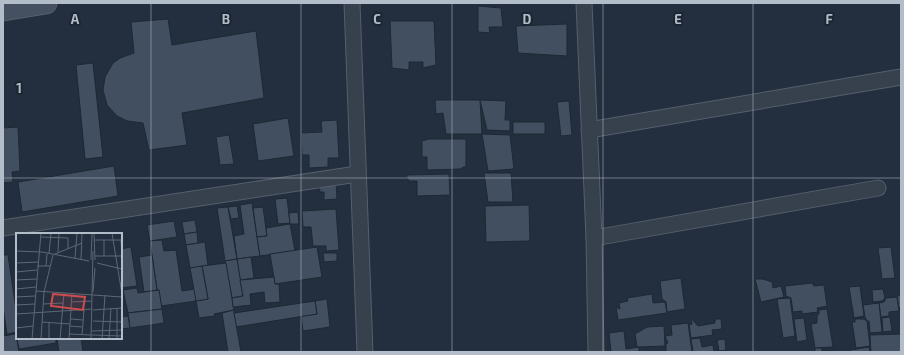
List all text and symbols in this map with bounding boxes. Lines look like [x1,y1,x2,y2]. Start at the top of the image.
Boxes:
text: A [71,11,80,27]
text: B [222,11,230,27]
text: C [373,11,381,27]
text: D [523,11,532,27]
text: E [674,11,682,27]
text: F [825,11,833,27]
text: 1 [16,80,22,96]
inset map [16,233,122,339]

